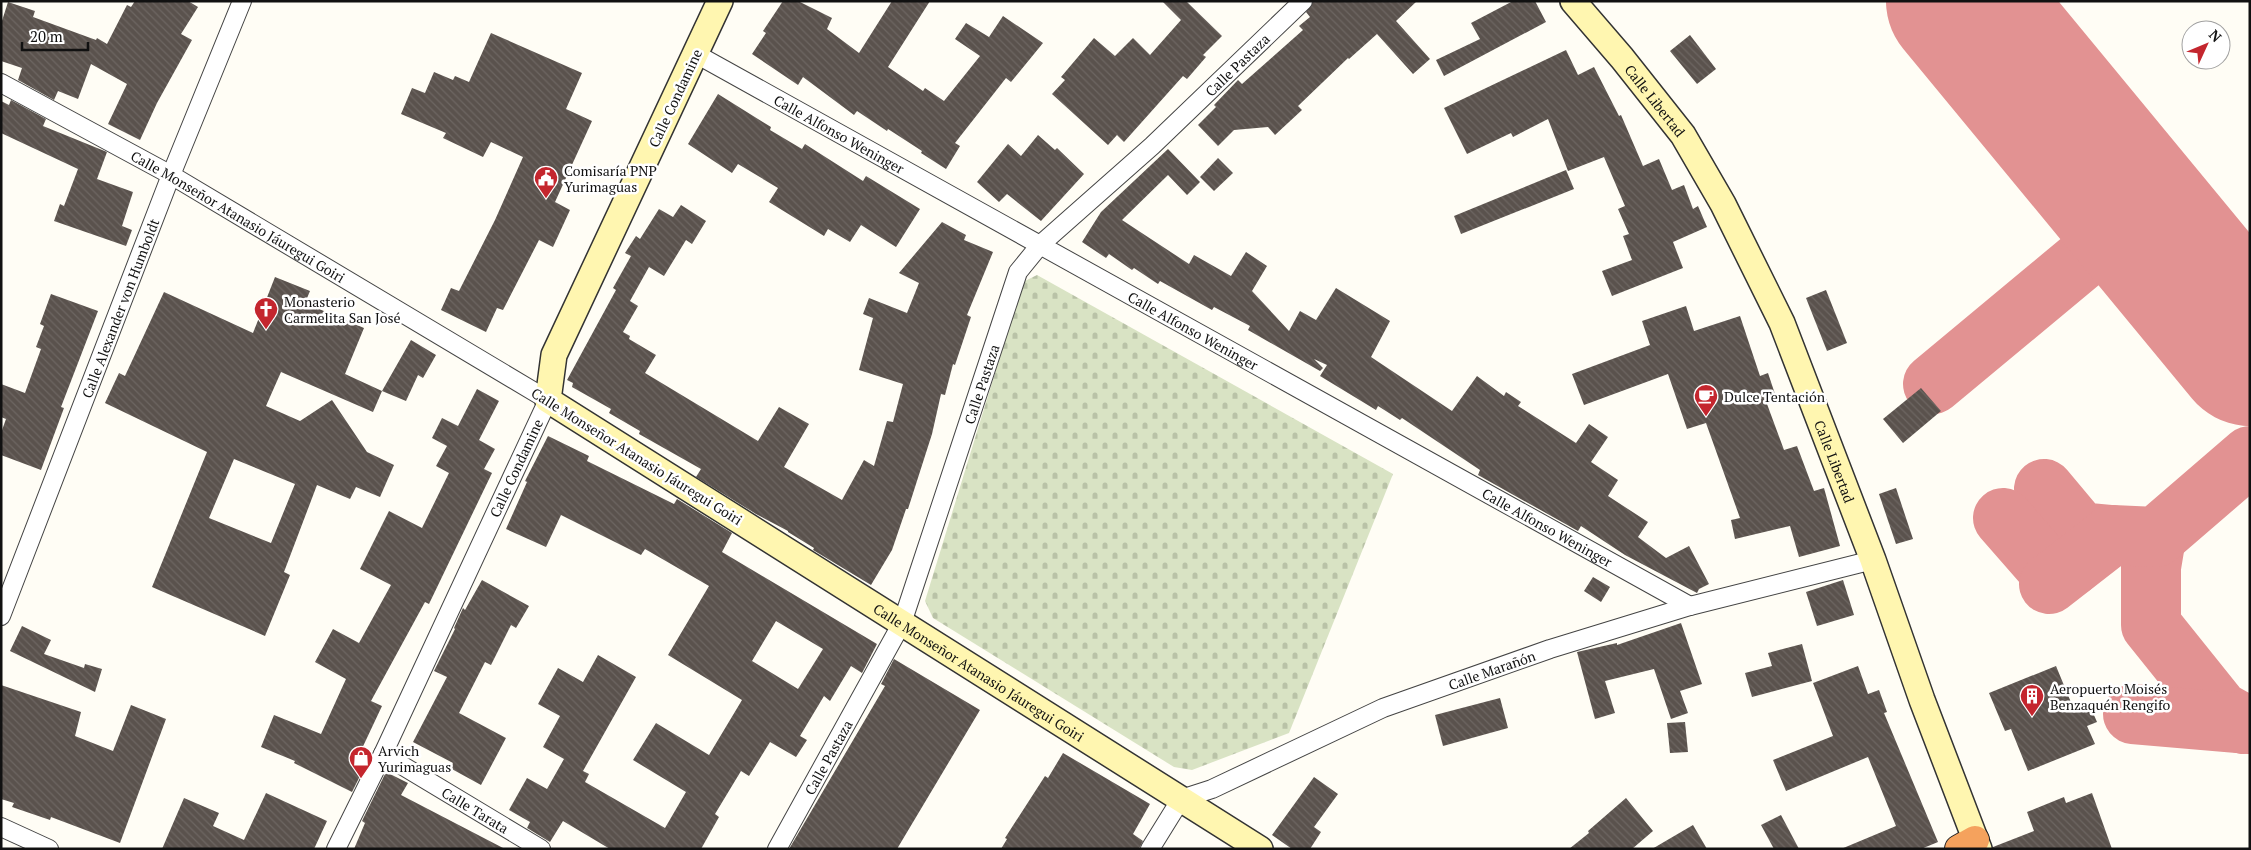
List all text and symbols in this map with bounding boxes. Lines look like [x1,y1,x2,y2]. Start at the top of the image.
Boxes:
scale bar [22,20,89,52]
north arrow [2181,20,2231,70]
text: N [2205,25,2226,46]
text: 20 m [30,26,63,46]
street label: Calle Pastaza [1201,29,1273,100]
street label: Calle Condamine [644,46,706,150]
street label: Calle Libertad [1621,60,1690,140]
street label: Calle Alfonso Weninger [771,90,908,178]
street label: Calle Monseñor Atanasio Jáuregui Goiri [128,146,349,286]
place label: Comisaría PNP Yurimaguas [564,161,657,196]
public building icon: Comisaría PNP Yurimaguas [533,165,559,199]
street label: Calle Alexander von Humboldt [76,215,163,401]
street label: Calle Alfonso Weninger [1125,286,1263,374]
place label: Monasterio Carmelita San José [284,292,401,327]
church icon: Monasterio Carmelita San José [253,296,279,330]
street label: Calle Pastaza [959,342,1003,426]
street label: Calle Monseñor Atanasio Jáuregui Goiri [528,383,746,529]
cafe icon: Dulce Tentación [1693,383,1719,417]
place label: Dulce Tentación [1724,387,1826,406]
street label: Calle Condamine [485,416,547,520]
street label: Calle Libertad [1811,417,1860,505]
street label: Calle Alfonso Weninger [1479,483,1617,571]
street label: Calle Monseñor Atanasio Jáuregui Goiri [870,598,1088,745]
street label: Calle Marañón [1446,645,1539,694]
place label: Aeropuerto Moisés Benzaquén Rengifo [2050,679,2170,714]
building icon: Aeropuerto Moisés Benzaquén Rengifo [2019,683,2045,717]
street label: Calle Pastaza [799,716,856,798]
place label: Arvich Yurimaguas [378,741,451,776]
shop icon: Arvich Yurimaguas [348,745,374,779]
street label: Calle Tarata [438,782,513,837]

